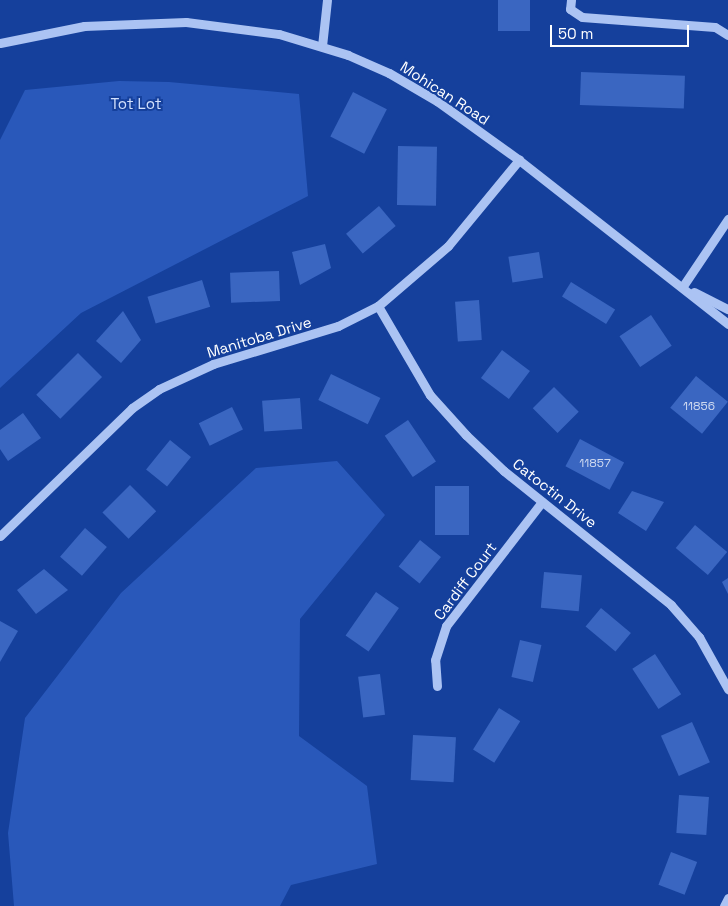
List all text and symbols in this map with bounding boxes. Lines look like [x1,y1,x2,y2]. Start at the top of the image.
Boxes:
scale bar [553,15,692,47]
text: 50 m [558,24,593,43]
street label: Mohican Road [397,58,493,128]
park label: Tot Lot [110,95,162,113]
street label: Manitoba Drive [205,313,313,361]
house number: 11856 [683,400,715,414]
street label: Catoctin Drive [509,455,601,531]
house number: 11857 [579,457,611,471]
street label: Cardiff Court [430,538,500,624]

